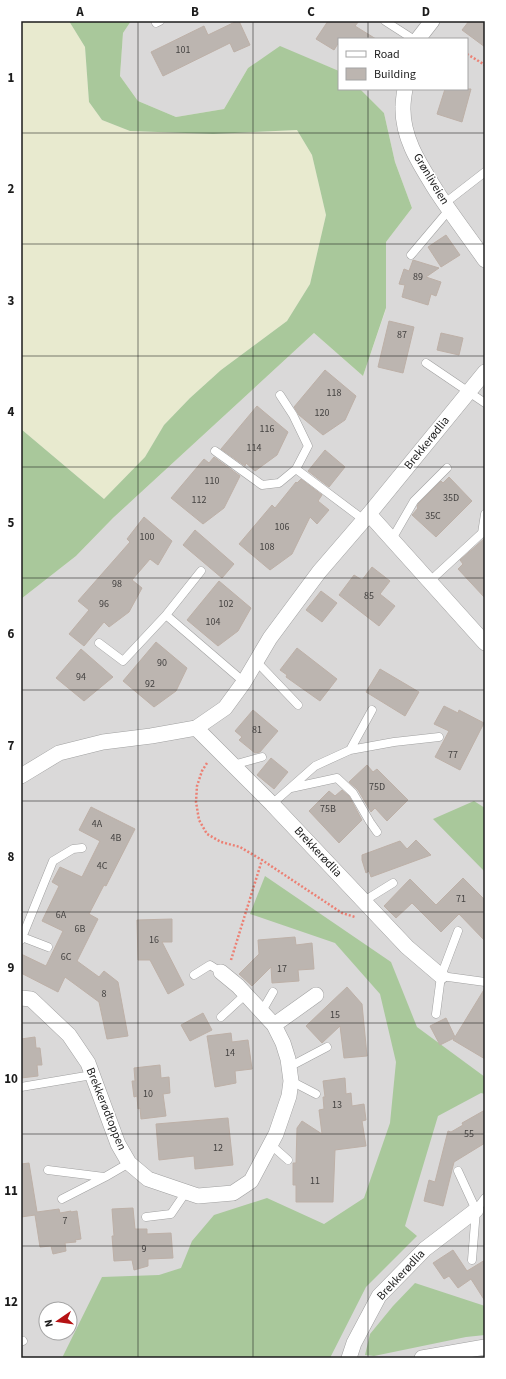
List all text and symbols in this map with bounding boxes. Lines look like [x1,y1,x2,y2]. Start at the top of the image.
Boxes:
text: A [75,3,84,21]
text: B [191,3,199,21]
text: C [307,3,315,21]
text: D [422,3,430,21]
legend [338,38,468,90]
house number: 101 [176,43,190,57]
text: Road [374,46,400,63]
text: Building [374,66,416,83]
text: 1 [8,69,15,87]
street label: Grønliveien [409,150,453,208]
text: 2 [8,180,15,198]
house number: 89 [413,270,423,284]
text: 3 [8,292,15,310]
house number: 87 [397,328,407,342]
house number: 118 [327,386,341,400]
text: 4 [8,403,15,421]
house number: 120 [315,406,329,420]
street label: Brekkerødlia [400,413,454,473]
house number: 116 [260,422,274,436]
house number: 114 [247,441,261,455]
house number: 110 [205,474,219,488]
house number: 35D [443,491,459,505]
house number: 112 [192,493,206,507]
house number: 35C [425,509,441,523]
text: 5 [8,514,15,532]
house number: 106 [275,520,289,534]
house number: 100 [140,530,154,544]
house number: 108 [260,540,274,554]
house number: 98 [112,577,122,591]
house number: 85 [364,589,374,603]
house number: 96 [99,597,109,611]
house number: 102 [219,597,233,611]
house number: 104 [206,615,220,629]
text: 6 [8,625,15,643]
house number: 90 [157,656,167,670]
house number: 94 [76,670,86,684]
house number: 92 [145,677,155,691]
house number: 81 [252,723,262,737]
text: 7 [8,737,15,755]
house number: 77 [448,748,458,762]
house number: 75D [369,780,385,794]
house number: 75B [320,802,336,816]
house number: 4A [92,817,103,831]
street label: Brekkerødlia [290,823,346,881]
house number: 4B [111,831,122,845]
text: 8 [8,848,15,866]
house number: 4C [97,859,108,873]
house number: 71 [456,892,466,906]
house number: 6A [56,908,67,922]
house number: 6B [75,922,86,936]
house number: 16 [149,933,159,947]
house number: 6C [61,950,72,964]
text: 9 [8,959,15,977]
house number: 17 [277,962,287,976]
house number: 8 [102,987,107,1001]
house number: 15 [330,1008,340,1022]
house number: 14 [225,1046,235,1060]
street label: Brekkerødtoppen [82,1065,130,1153]
text: 10 [4,1070,18,1088]
house number: 10 [143,1087,153,1101]
house number: 13 [332,1098,342,1112]
house number: 55 [464,1127,474,1141]
house number: 12 [213,1141,223,1155]
house number: 11 [310,1174,320,1188]
text: 11 [4,1182,18,1200]
house number: 7 [63,1214,68,1228]
house number: 9 [142,1242,147,1256]
street label: Brekkerødlia [373,1246,429,1304]
text: 12 [4,1293,18,1311]
north arrow [38,1301,78,1341]
text: N [41,1318,57,1328]

